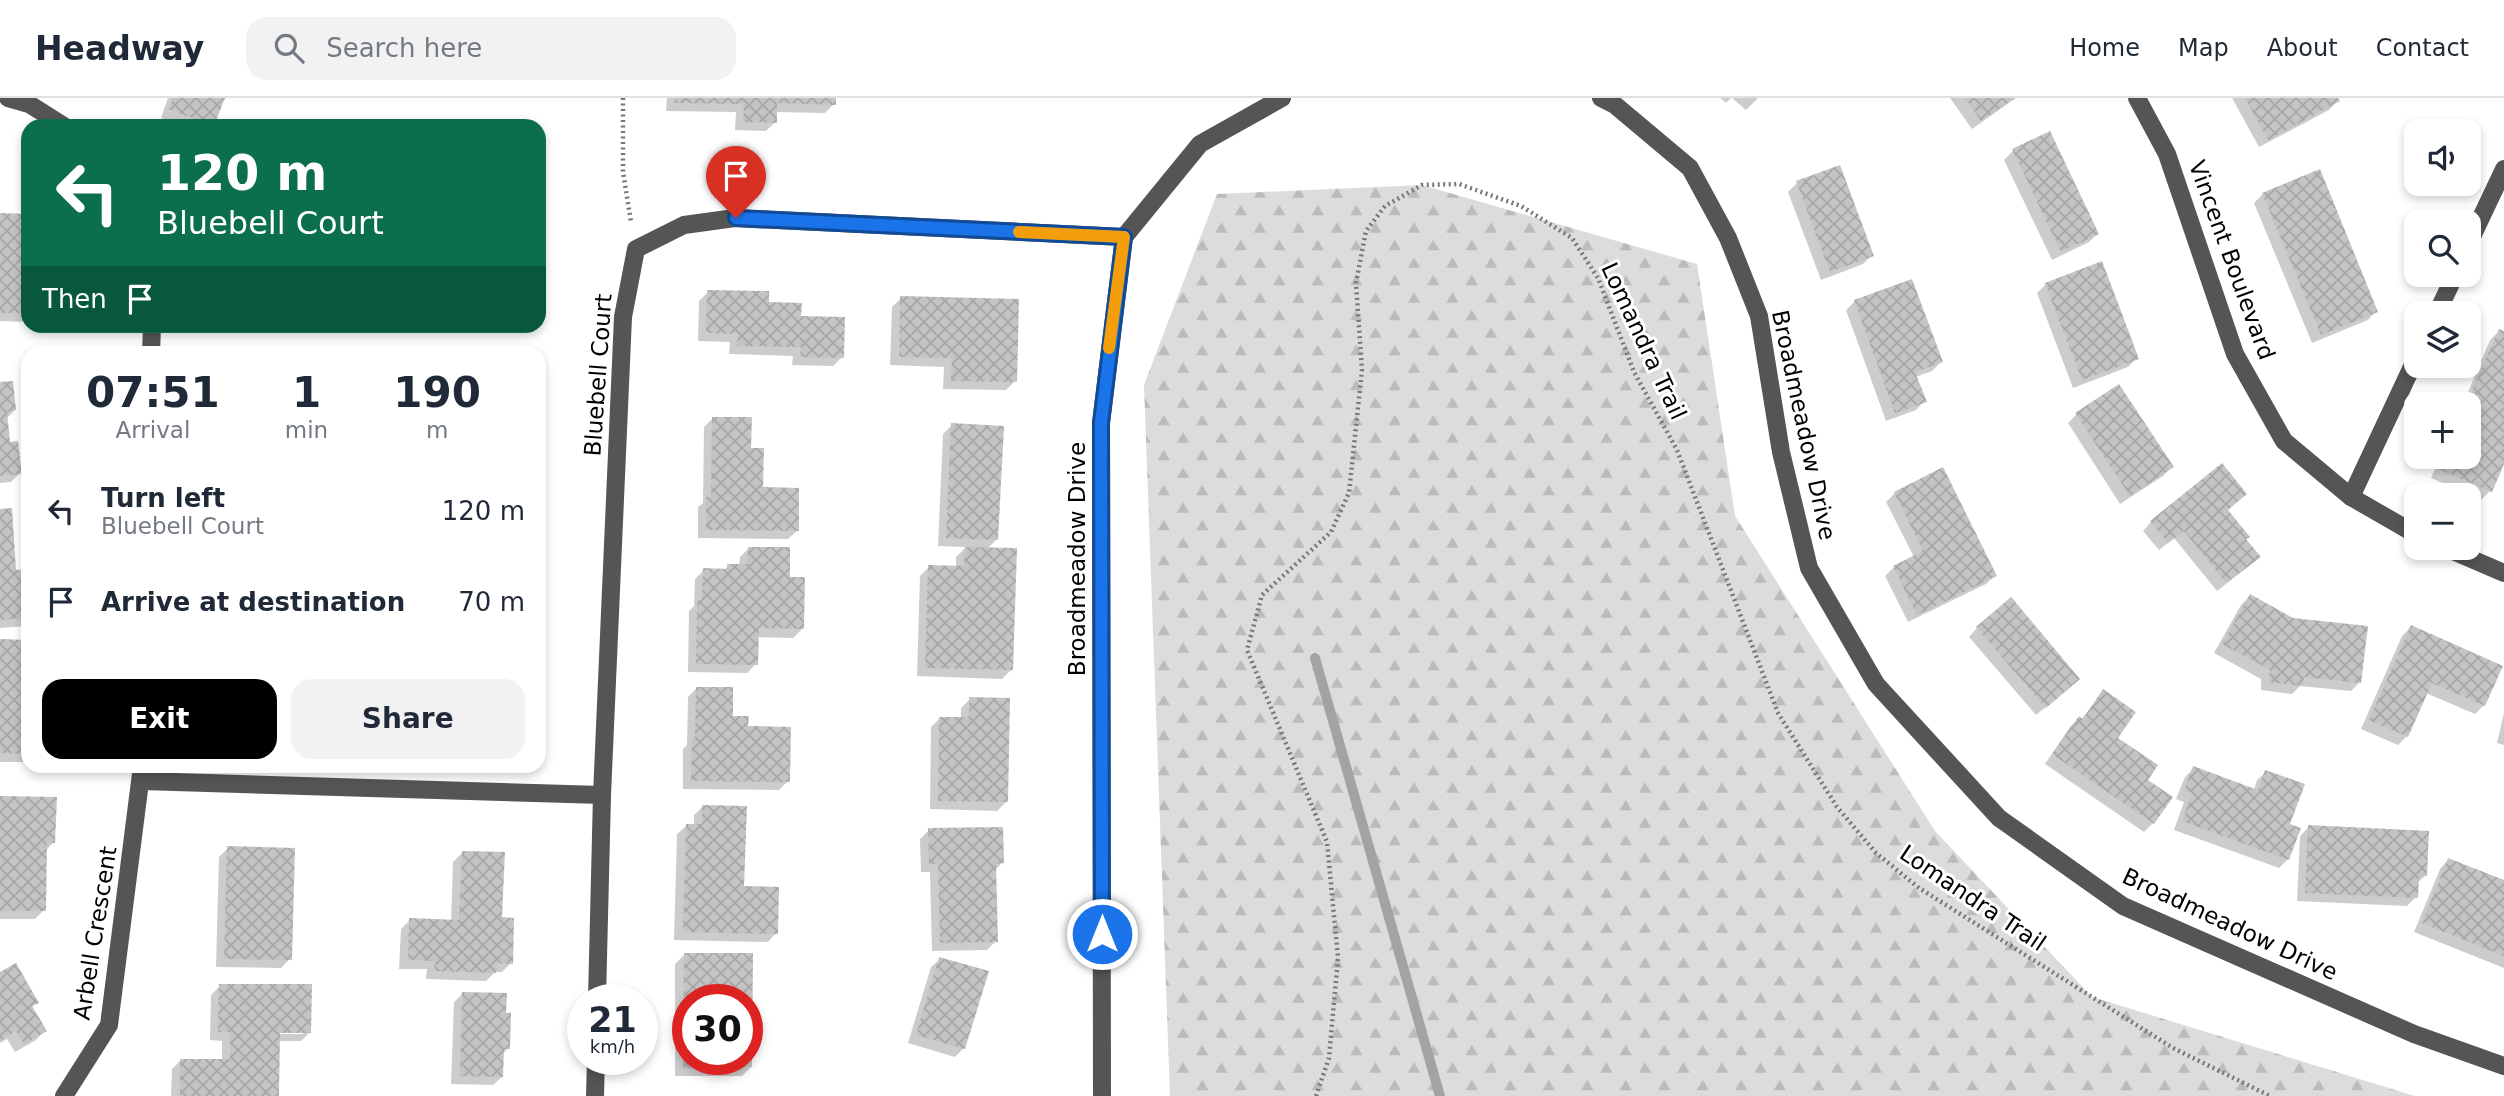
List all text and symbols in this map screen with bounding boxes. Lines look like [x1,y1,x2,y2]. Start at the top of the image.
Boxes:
search box [246,17,736,80]
text: Headway [35,29,204,68]
icon: search [270,29,308,67]
text: Search here [326,33,482,63]
text: Home [2069,34,2140,62]
text: Map [2178,34,2229,62]
text: About [2267,34,2338,62]
text: Contact [2376,34,2469,62]
map controls [2404,119,2481,560]
button: sound [2404,119,2481,196]
text: 120 m [157,145,327,202]
pin [706,146,766,218]
icon: left [42,147,133,238]
icon: arrive [717,157,755,195]
street label: Vincent Boulevard [2184,157,2280,363]
text: Bluebell Court [157,204,384,242]
button: search [2404,210,2481,287]
street label: Lomandra Trail [1596,258,1692,424]
icon: arrive [121,280,159,318]
text: Then [42,284,107,314]
street label: Bluebell Court [579,293,617,457]
button: layers [2404,301,2481,378]
street label: Broadmeadow Drive [1767,308,1841,542]
text: 07:51 [86,368,220,417]
text: 1 [292,368,321,417]
text: 190 [393,368,481,417]
button: + [2404,392,2481,469]
text: Arrival [116,417,190,443]
text: min [285,417,328,443]
text: m [426,417,448,443]
street label: Broadmeadow Drive [1064,442,1090,676]
text: Turn left [101,483,225,513]
button: − [2404,483,2481,560]
icon: left [42,492,80,530]
text: 120 m [442,496,525,526]
text: Bluebell Court [101,513,264,539]
icon: arrive [42,583,80,621]
text: Arrive at destination [101,587,405,617]
text: 70 m [458,587,525,617]
button: Exit [42,679,277,759]
button: Share [291,679,525,759]
street label: Lomandra Trail [1895,840,2051,956]
street label: Arbell Crescent [68,844,122,1022]
street label: Broadmeadow Drive [2118,863,2342,985]
position arrow [1065,897,1139,971]
speed limit sign: 30 [672,984,763,1075]
text: 21 [588,1000,637,1040]
text: km/h [590,1036,635,1057]

